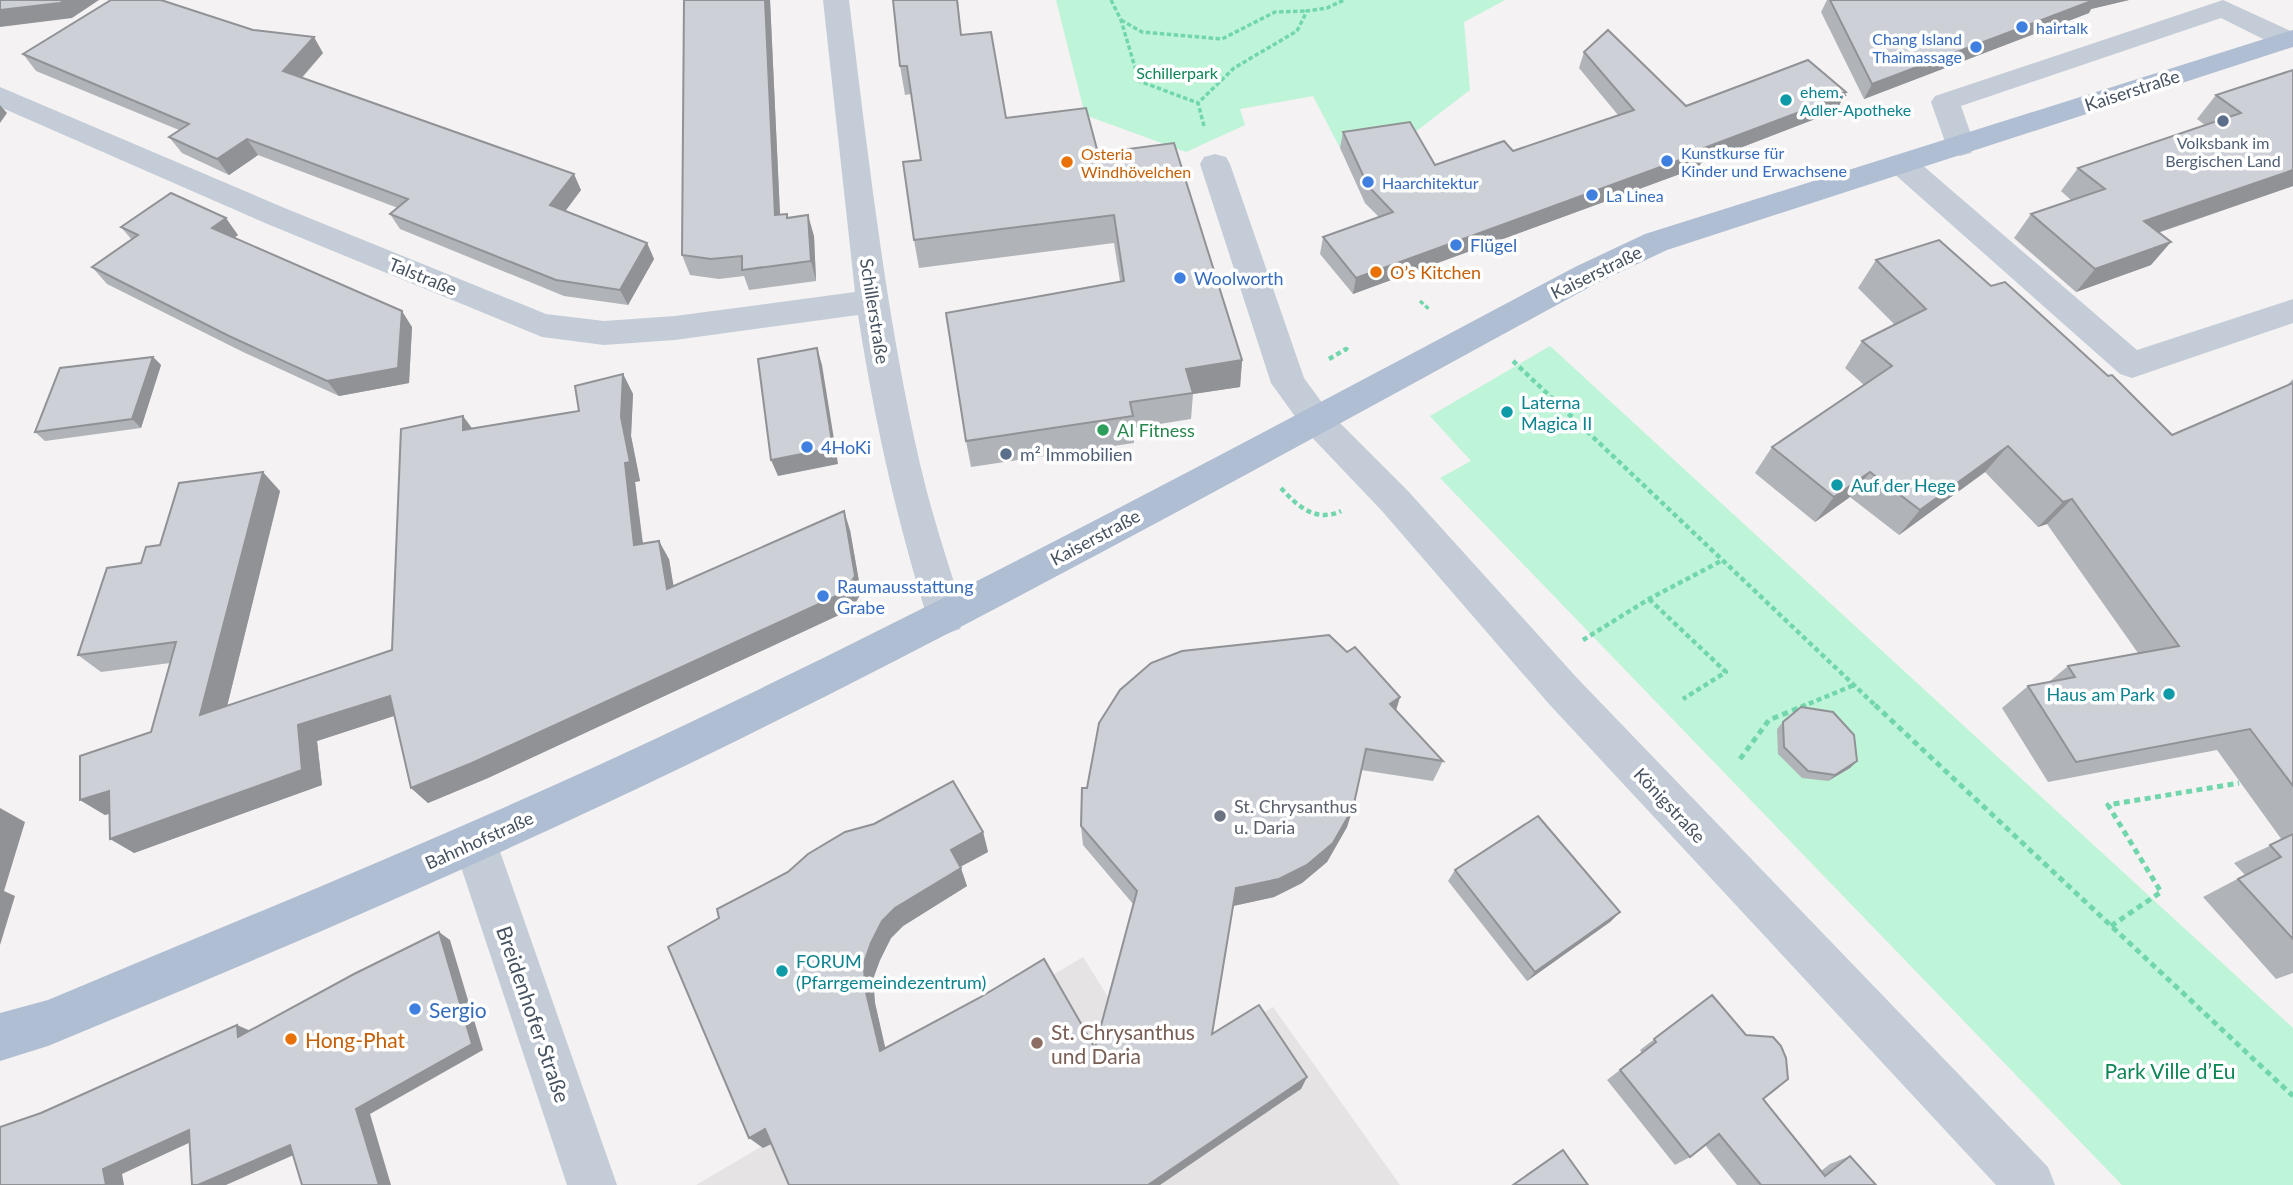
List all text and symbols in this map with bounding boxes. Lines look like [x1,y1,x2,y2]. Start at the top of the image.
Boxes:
place label: hairtalk [2036,18,2089,37]
marker: hairtalk [2014,19,2030,35]
place label: Chang Island Thaimassage [1872,29,1962,66]
marker: Chang Island Thaimassage [1968,39,1984,55]
park label: Schillerpark [1136,63,1219,82]
street label: Kaiserstraße [2082,64,2182,116]
place label: ehem. Adler-Apotheke [1800,82,1911,119]
marker: ehem. Adler-Apotheke [1778,92,1794,108]
marker: Volksbank im Bergischen Land [2215,113,2231,129]
place label: Volksbank im Bergischen Land [2165,133,2281,170]
place label: Kunstkurse für Kinder und Erwachsene [1681,143,1847,180]
place label: Osteria Windhövelchen [1081,144,1191,181]
marker: Kunstkurse für Kinder und Erwachsene [1659,153,1675,169]
marker: Osteria Windhövelchen [1059,154,1075,170]
place label: Haarchitektur [1382,173,1479,192]
marker: Haarchitektur [1360,174,1376,190]
place label: La Linea [1606,186,1664,205]
marker: La Linea [1584,187,1600,203]
place label: Flügel [1470,234,1517,256]
marker: Flügel [1448,237,1464,253]
street label: Kaiserstraße [1547,241,1645,303]
street label: Talstraße [386,252,460,300]
street label: Schillerstraße [856,257,894,365]
place label: O’s Kitchen [1390,261,1481,283]
marker: O’s Kitchen [1368,264,1384,280]
place label: Woolworth [1194,267,1284,289]
marker: Woolworth [1172,270,1188,286]
place label: Laterna Magica II [1521,391,1592,434]
marker: Laterna Magica II [1499,404,1515,420]
place label: AI Fitness [1117,419,1195,441]
marker: AI Fitness [1095,422,1111,438]
place label: 4HoKi [821,436,871,458]
marker: 4HoKi [799,439,815,455]
place label: m² Immobilien [1020,443,1133,465]
marker: m² Immobilien [998,446,1014,462]
place label: Auf der Hege [1851,474,1956,496]
marker: Auf der Hege [1829,477,1845,493]
street label: Kaiserstraße [1046,504,1144,570]
place label: Raumausstattung Grabe [837,575,974,618]
marker: Raumausstattung Grabe [815,588,831,604]
place label: Haus am Park [2047,683,2156,705]
marker: Haus am Park [2161,686,2177,702]
street label: Königstraße [1630,763,1710,847]
place label: St. Chrysanthus u. Daria [1234,795,1358,838]
street label: Bahnhofstraße [421,806,537,874]
marker: St. Chrysanthus u. Daria [1212,808,1228,824]
street label: Breidenhofer Straße [492,922,576,1106]
place label: FORUM (Pfarrgemeindezentrum) [796,950,986,993]
marker: FORUM (Pfarrgemeindezentrum) [774,963,790,979]
place label: Sergio [429,997,487,1022]
marker: Sergio [407,1001,423,1017]
place label: St. Chrysanthus und Daria [1051,1019,1195,1068]
place label: Hong-Phat [305,1027,406,1052]
marker: Hong-Phat [283,1031,299,1047]
marker: St. Chrysanthus und Daria [1029,1035,1045,1051]
park label: Park Ville d’Eu [2105,1058,2235,1083]

